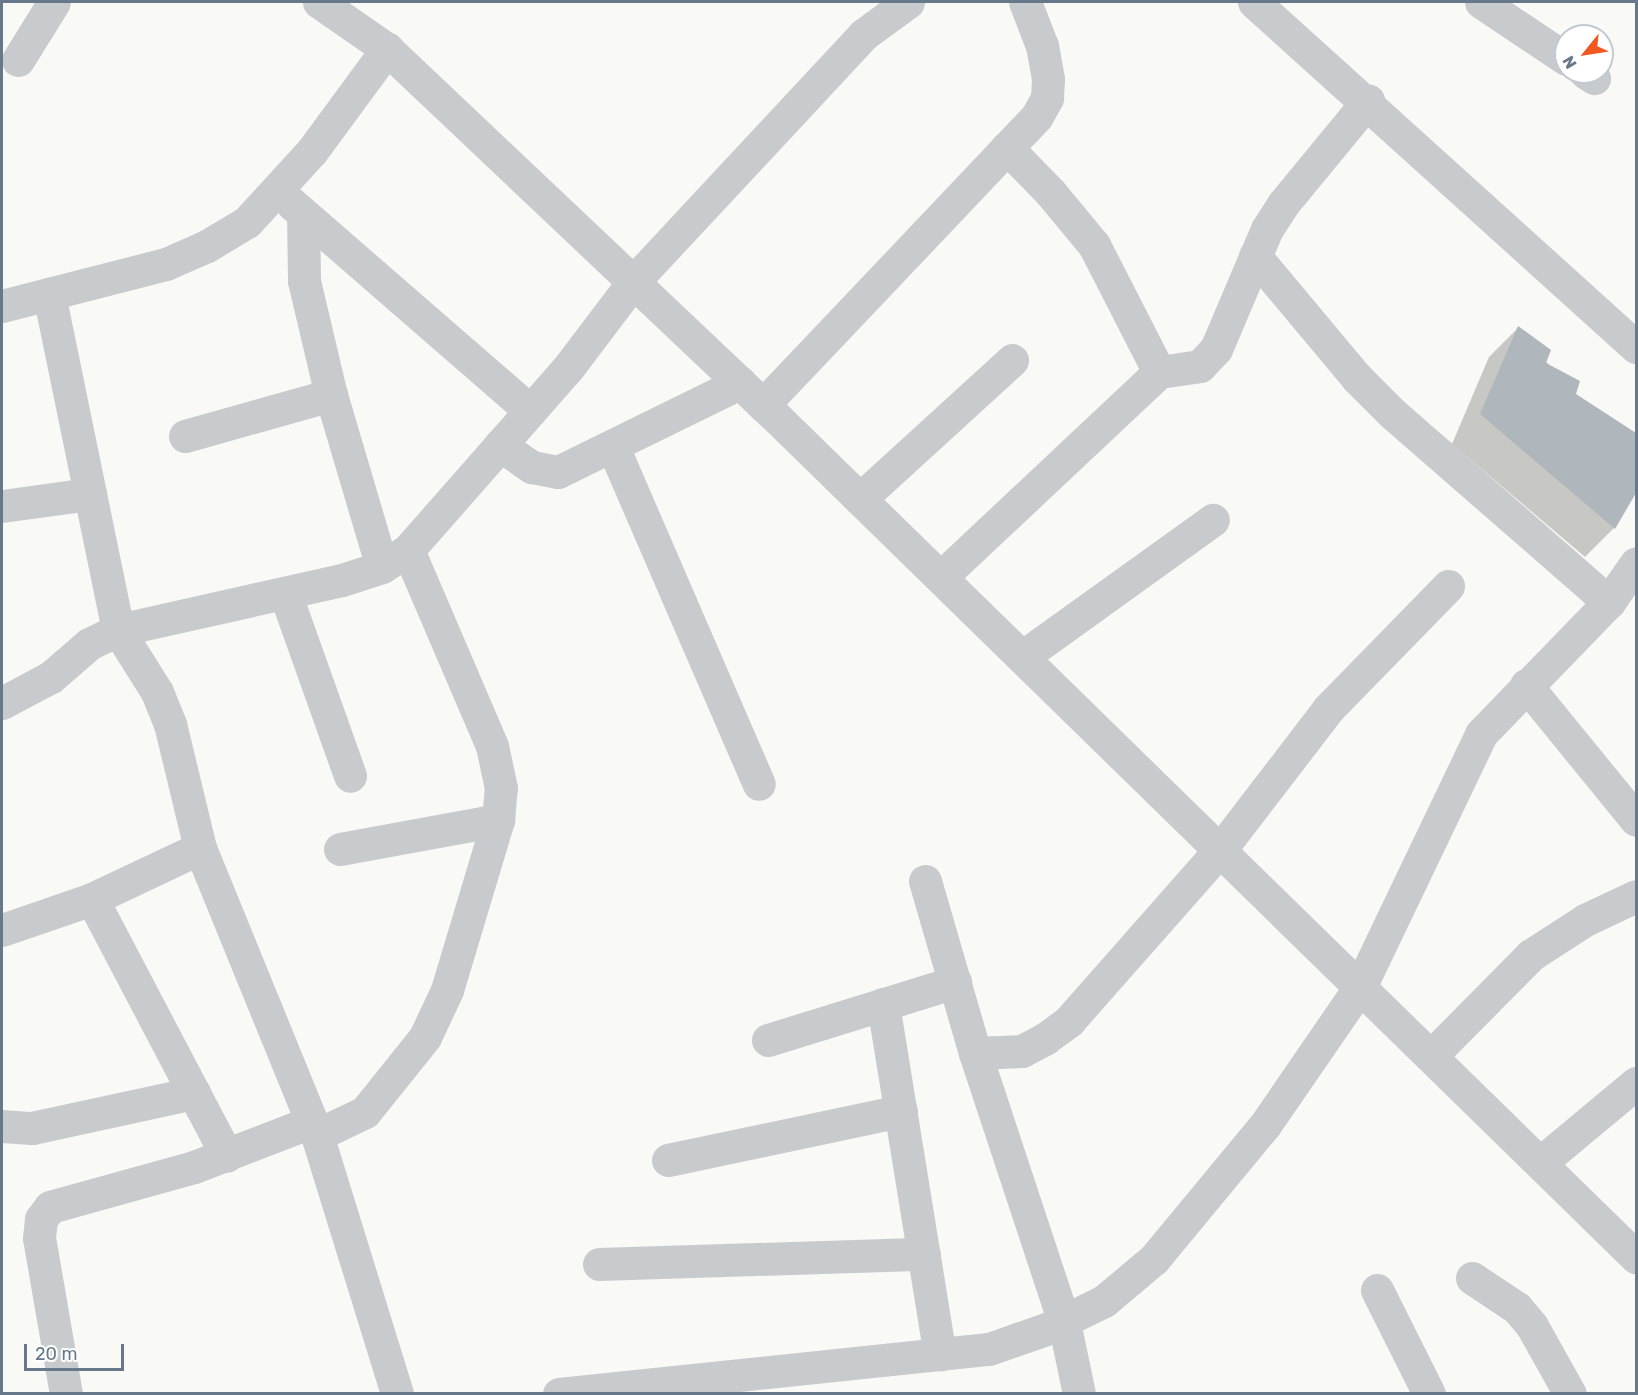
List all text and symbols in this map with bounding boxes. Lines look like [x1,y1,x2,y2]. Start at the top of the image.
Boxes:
north arrow [1554,24,1614,84]
text: N [1559,53,1581,72]
scale bar [27,1332,128,1370]
text: 20 m [35,1343,77,1365]

